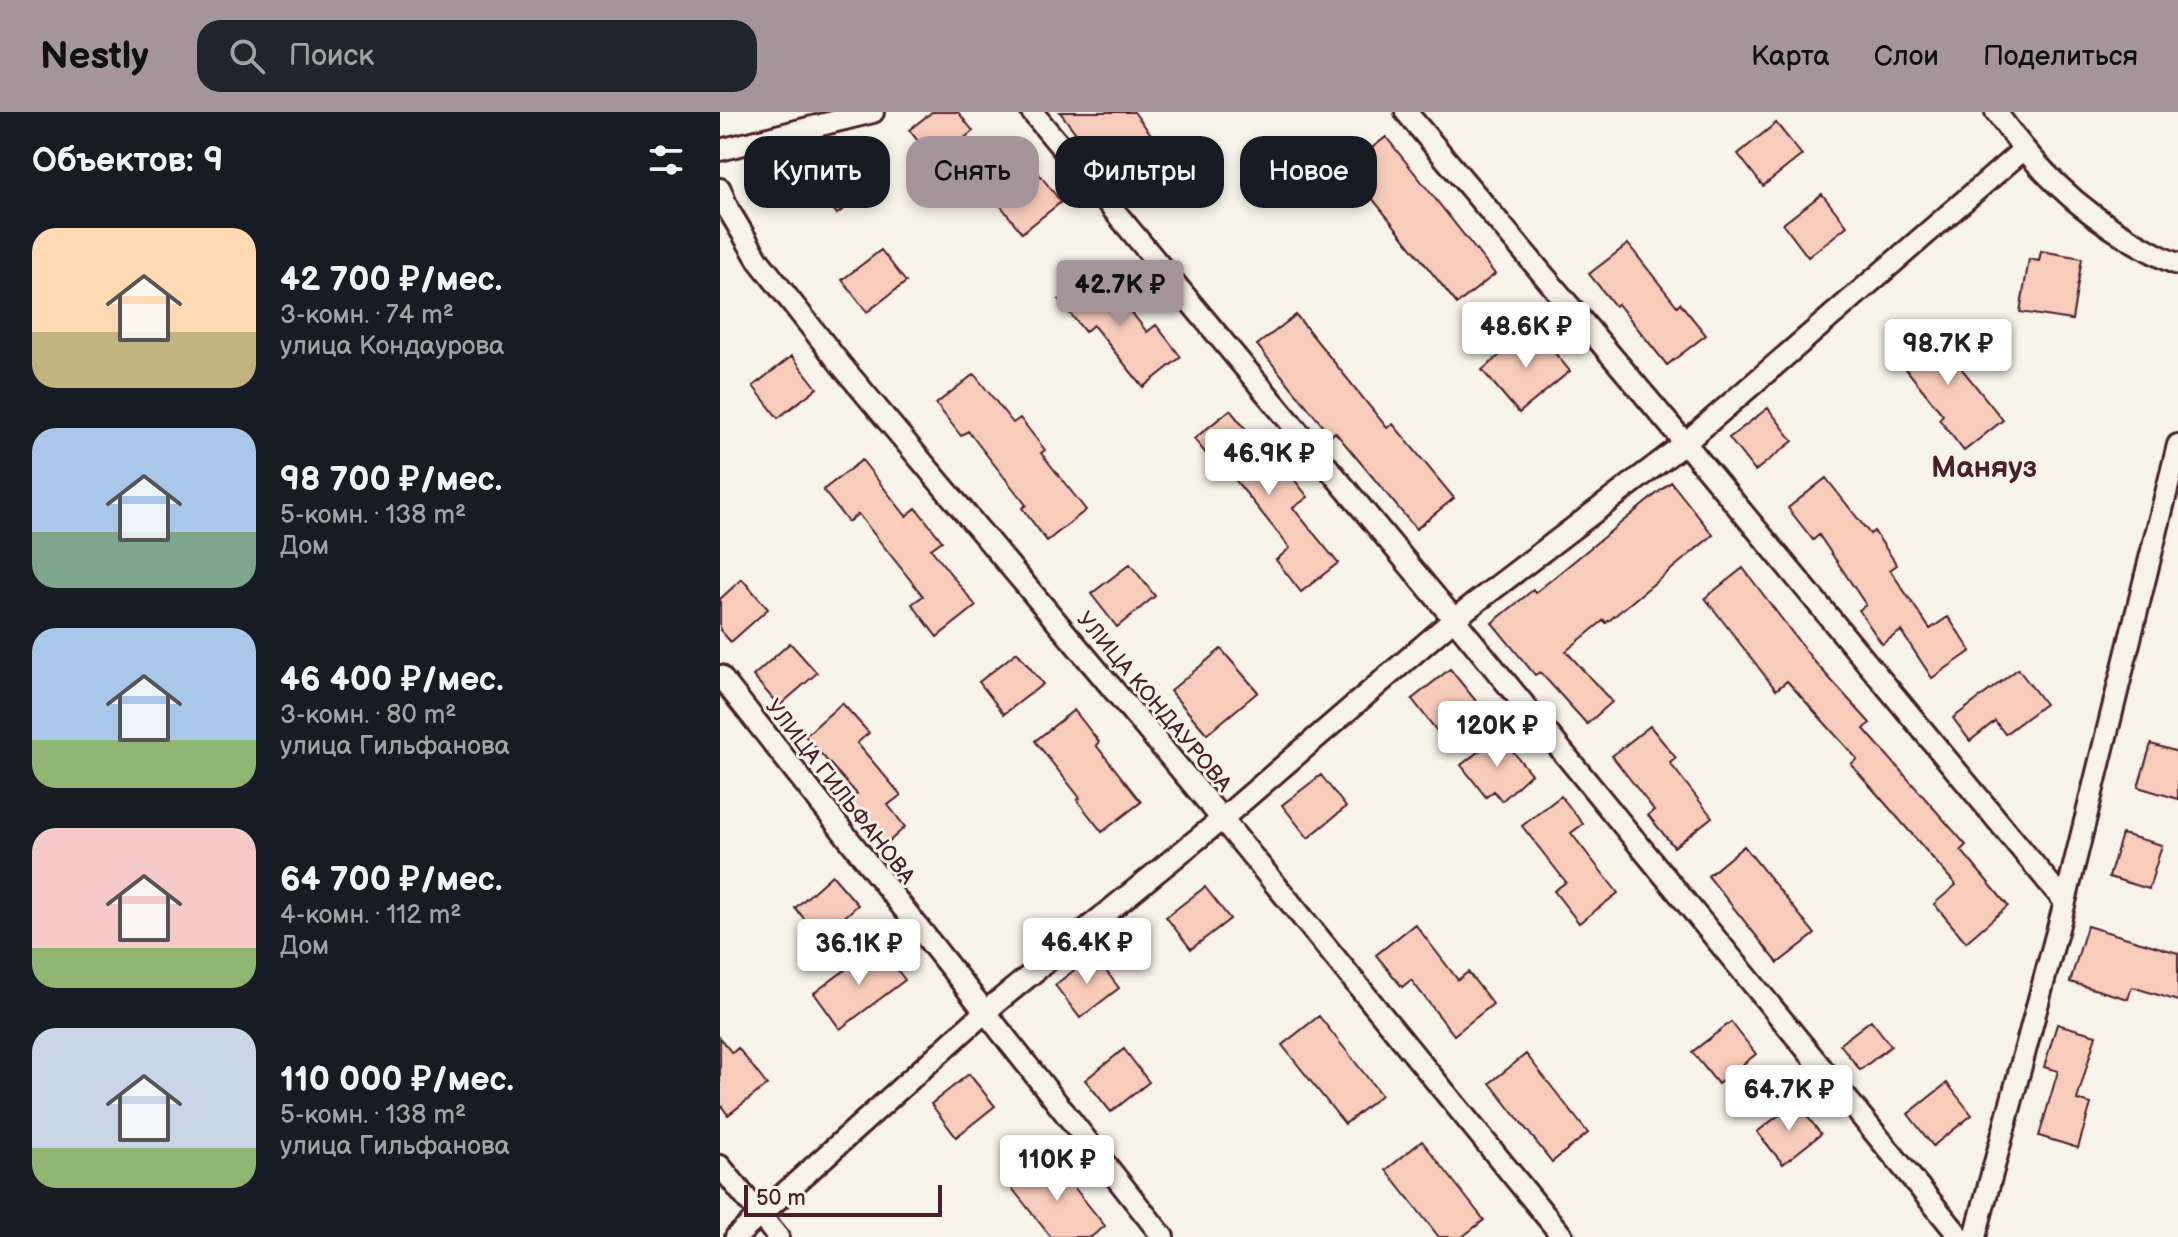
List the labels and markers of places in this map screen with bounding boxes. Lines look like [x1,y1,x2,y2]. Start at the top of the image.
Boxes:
pin: 42.7K ₽ [1046,260,1194,328]
pin: 48.6K ₽ [1452,302,1600,370]
pin: 98.7K ₽ [1874,319,2022,387]
pin: 46.9K ₽ [1195,429,1343,497]
pin: 120K ₽ [1432,701,1562,769]
pin: 46.4K ₽ [1013,918,1161,986]
pin: 36.1K ₽ [785,919,933,987]
pin: 64.7K ₽ [1715,1065,1863,1133]
pin: 110K ₽ [992,1135,1122,1203]

